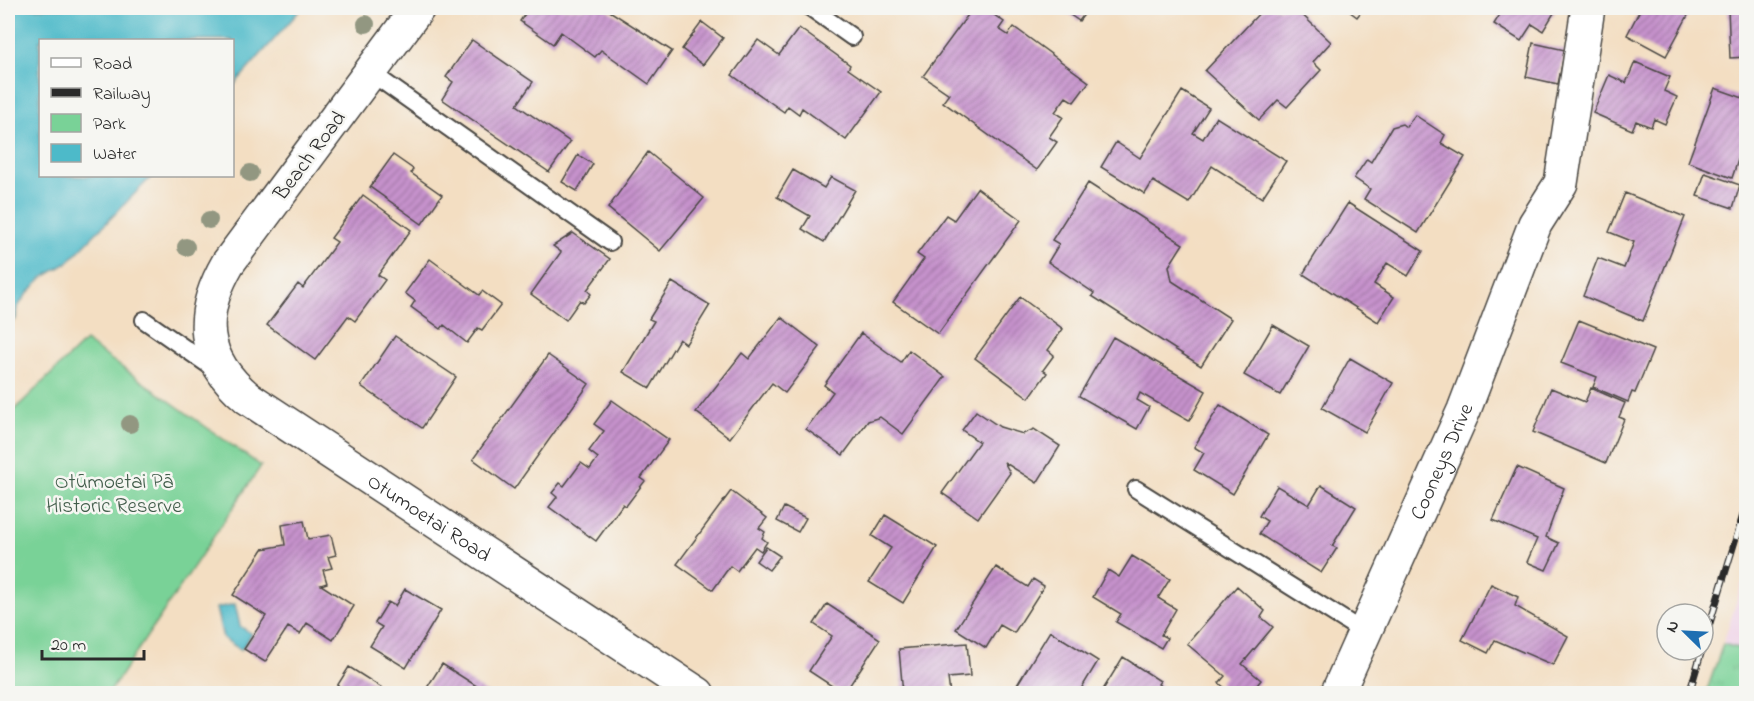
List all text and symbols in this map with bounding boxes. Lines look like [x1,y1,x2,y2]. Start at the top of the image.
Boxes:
legend [39,39,234,177]
text: Road [93,52,132,78]
text: Railway [93,82,150,108]
street label: Beach Road [266,105,354,208]
text: Park [93,112,126,138]
text: Water [93,142,137,168]
street label: Cooneys Drive [1404,399,1482,525]
street label: Otumoetai Road [360,467,496,571]
park label: Otūmoetai Pā Historic Reserve [46,468,182,522]
north arrow [1655,602,1715,662]
text: N [1660,617,1686,637]
scale bar [42,623,144,661]
text: 20 m [51,633,86,659]

